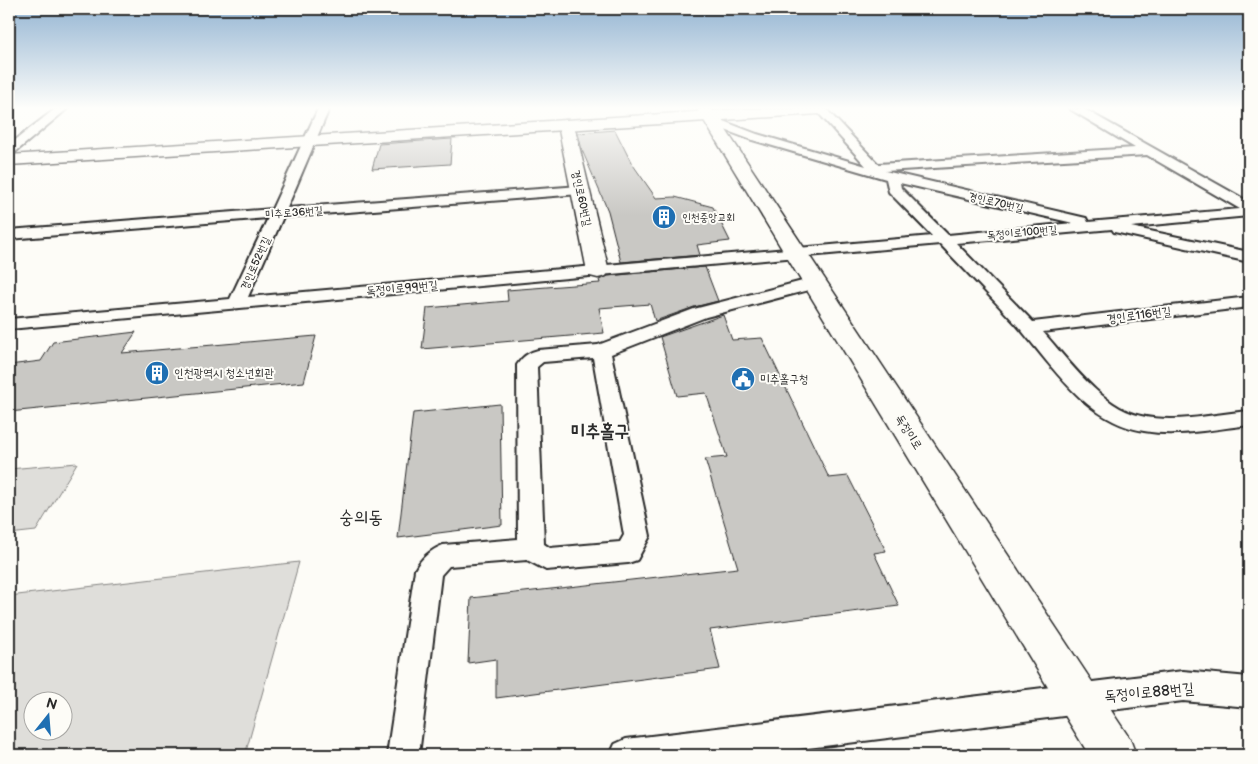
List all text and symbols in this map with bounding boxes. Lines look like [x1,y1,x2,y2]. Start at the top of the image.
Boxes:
street label: 경인로60번길 [569,169,594,228]
street label: 경인로70번길 [967,190,1025,215]
street label: 미추로36번길 [265,204,323,221]
building icon: 인천중앙교회 [651,204,677,230]
place label: 인천중앙교회 [682,211,735,224]
street label: 독정이로100번길 [986,223,1058,242]
street label: 경인로52번길 [238,234,273,292]
street label: 독정이로99번길 [366,278,439,299]
street label: 경인로116번길 [1106,304,1173,327]
building icon: 인천광역시 청소년회관 [144,360,170,386]
place label: 인천광역시 청소년회관 [174,366,274,381]
public building icon: 미추홀구청 [730,366,756,392]
place label: 미추홀구청 [760,372,808,387]
street label: 독정이로 [892,412,925,453]
district label: 미추홀구 [571,421,629,442]
district label: 숭의동 [339,507,383,528]
street label: 독정이로88번길 [1103,679,1195,706]
north arrow [22,692,72,742]
text: N [44,694,59,714]

